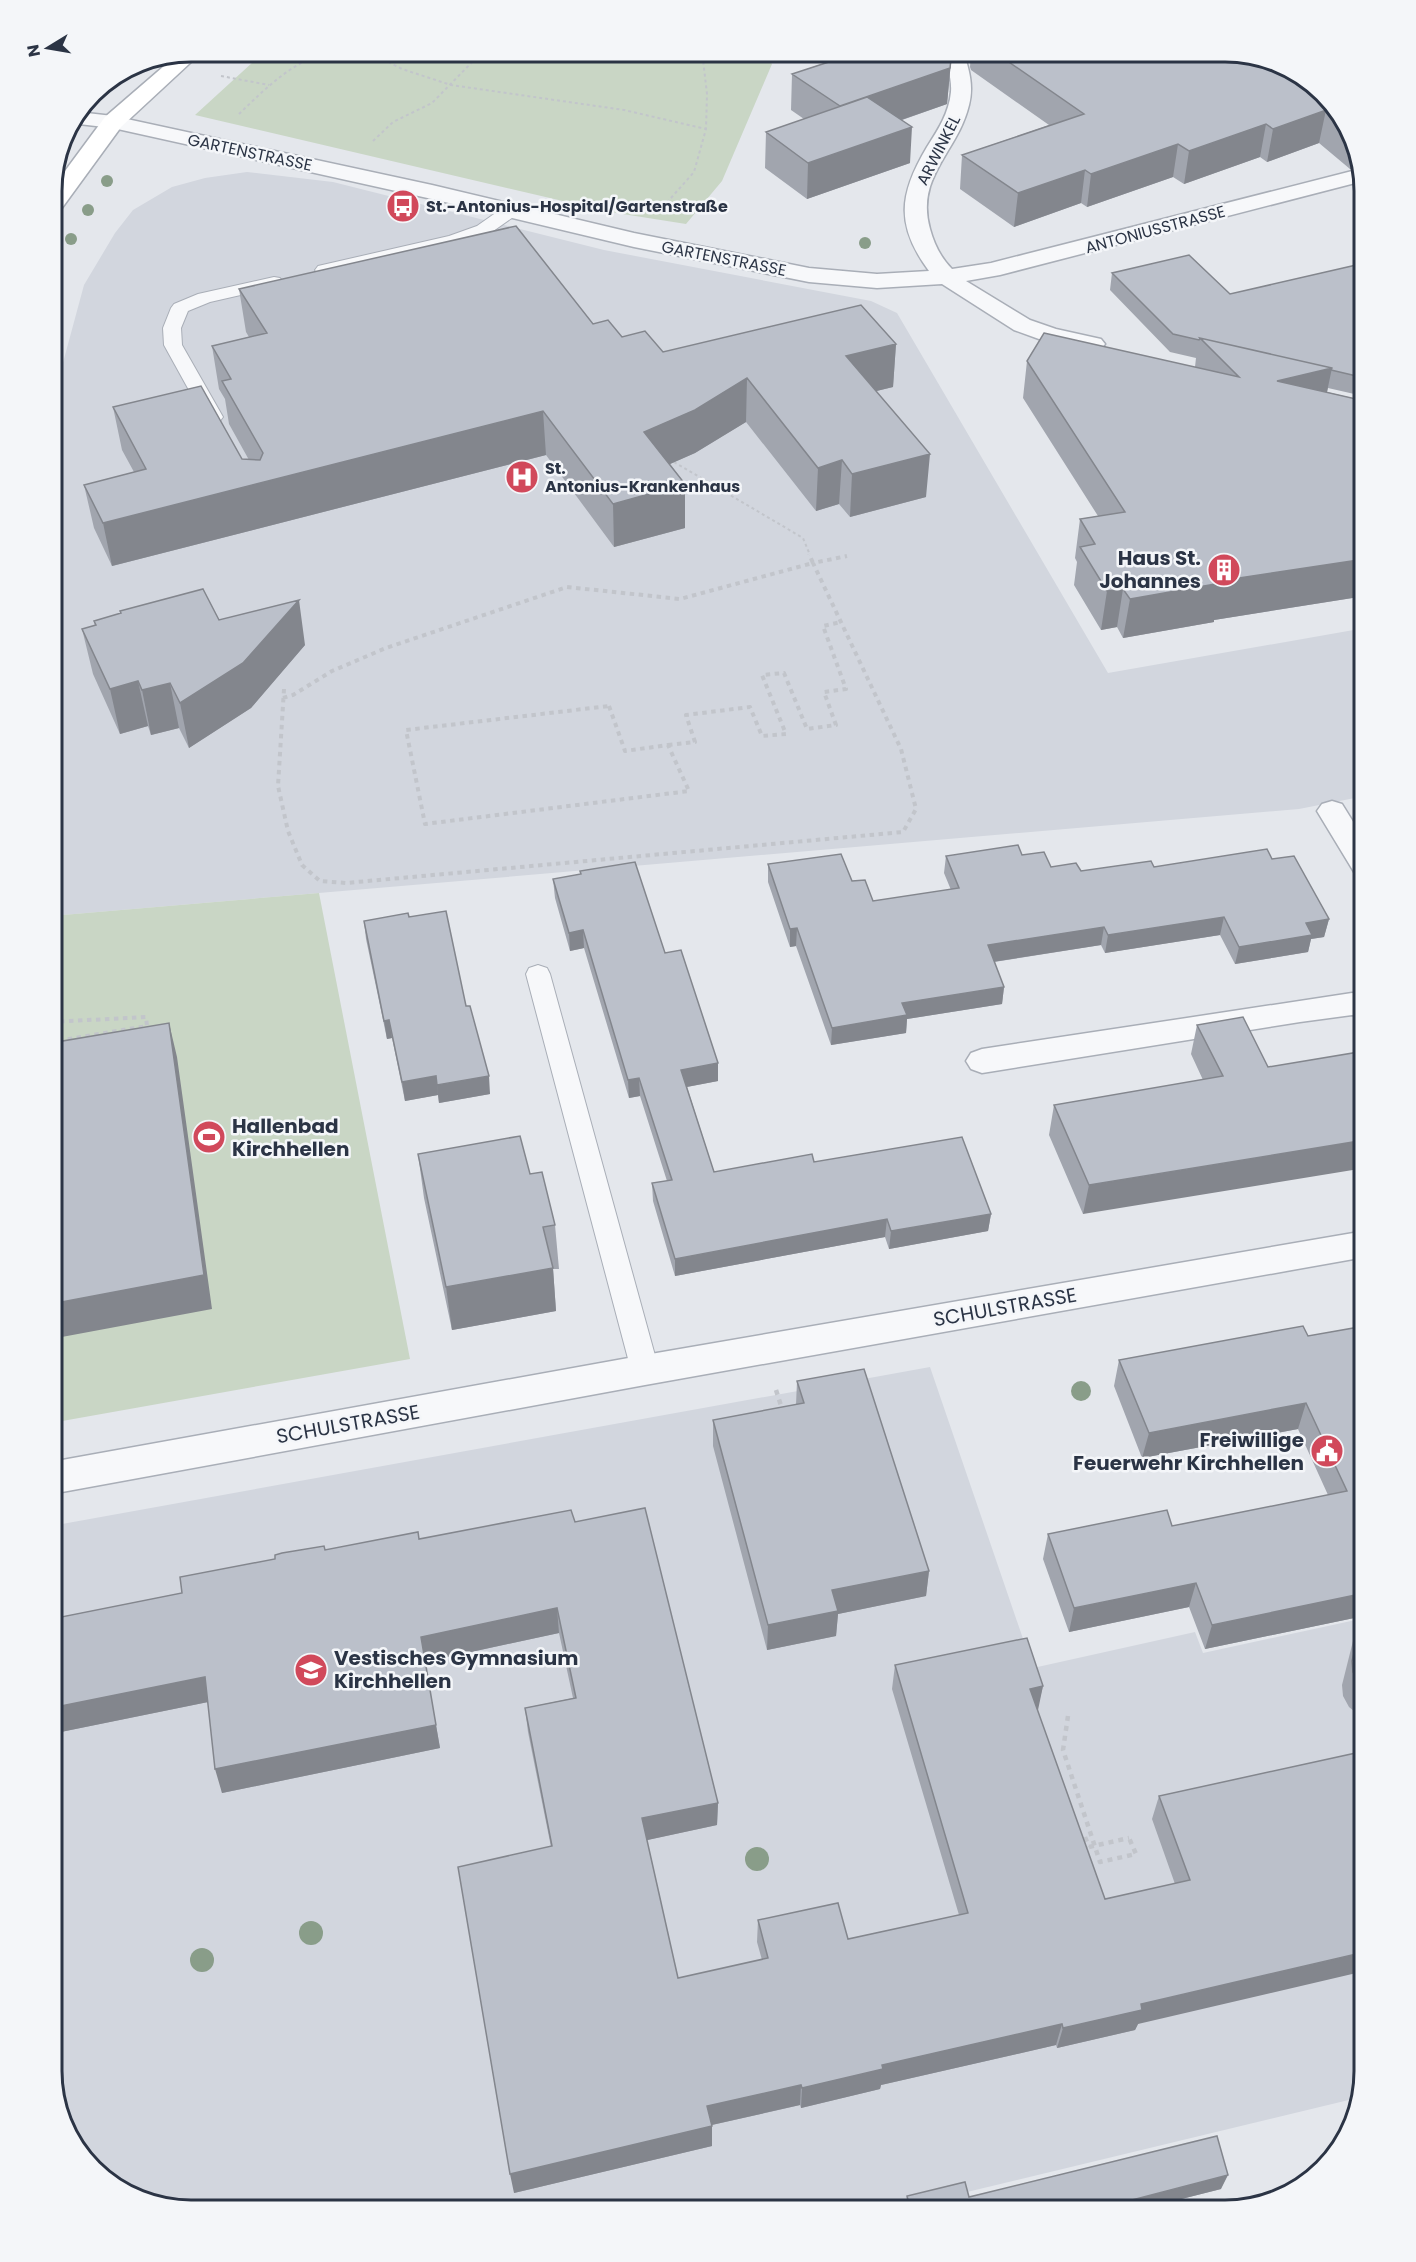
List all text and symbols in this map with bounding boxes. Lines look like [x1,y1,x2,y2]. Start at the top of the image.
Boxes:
north arrow [18,18,78,78]
text: N [21,43,46,59]
street label: ARWINKEL [911,111,966,189]
street label: GARTENSTRASSE [186,128,314,177]
bus stop icon: St.-Antonius-Hospital/Gartenstraße [385,188,421,224]
place label: St.-Antonius-Hospital/Gartenstraße [426,195,728,218]
street label: ANTONIUSSTRASSE [1083,200,1228,259]
street label: GARTENSTRASSE [660,235,788,282]
place label: St. Antonius-Krankenhaus [545,457,740,498]
hospital icon: St. Antonius-Krankenhaus [504,459,540,495]
place label: Haus St. Johannes [1099,544,1201,595]
building icon: Haus St. Johannes [1206,552,1242,588]
place label: Hallenbad Kirchhellen [232,1112,349,1163]
sports icon: Hallenbad Kirchhellen [191,1119,227,1155]
street label: SCHULSTRASSE [931,1281,1079,1333]
street label: SCHULSTRASSE [274,1398,422,1450]
place label: Freiwillige Feuerwehr Kirchhellen [1073,1426,1304,1477]
public building icon: Freiwillige Feuerwehr Kirchhellen [1309,1433,1345,1469]
place label: Vestisches Gymnasium Kirchhellen [334,1644,578,1695]
school or university icon: Vestisches Gymnasium Kirchhellen [293,1652,329,1688]

